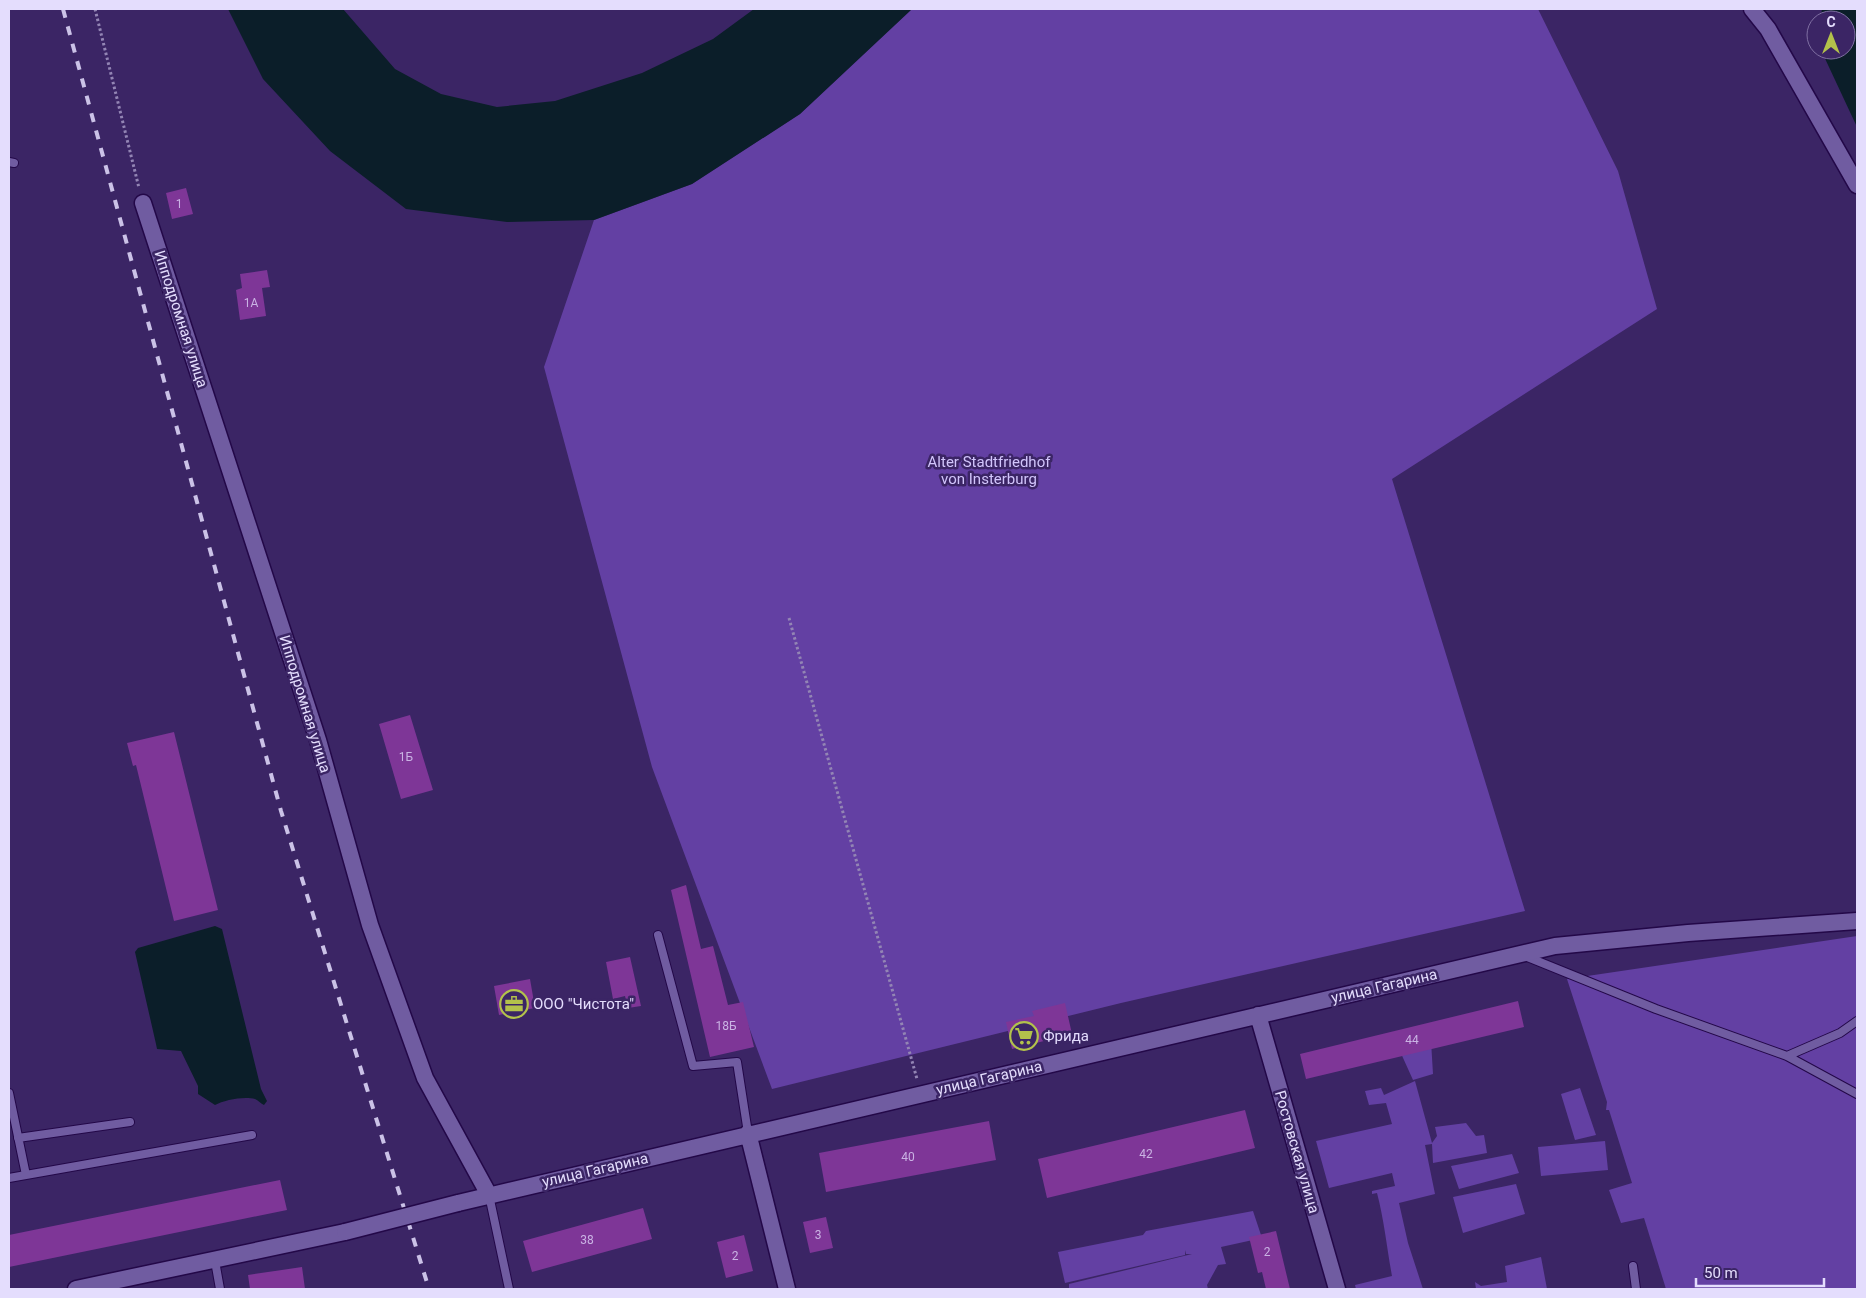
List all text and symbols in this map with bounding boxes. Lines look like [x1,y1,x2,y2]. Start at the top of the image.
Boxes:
north arrow [1806,10,1856,60]
text: С [1826,14,1836,30]
house number: 1 [176,197,182,211]
street label: Ипподромная улица [150,248,212,390]
house number: 1А [244,296,258,310]
park label: Alter Stadtfriedhof von Insterburg [928,453,1051,488]
street label: Ипподромная улица [275,633,335,775]
house number: 1Б [399,750,414,764]
street label: улица Гагарина [1329,965,1439,1007]
office icon: ООО "Чистота" [499,989,529,1019]
place label: ООО "Чистота" [533,995,634,1013]
house number: 18Б [715,1019,737,1033]
supermarket icon: Фрида [1009,1021,1039,1051]
place label: Фрида [1043,1027,1089,1045]
house number: 44 [1405,1033,1419,1047]
street label: улица Гагарина [934,1057,1044,1099]
street label: Ростовская улица [1271,1088,1323,1216]
house number: 42 [1139,1147,1153,1161]
street label: улица Гагарина [540,1149,650,1191]
house number: 40 [901,1150,915,1164]
house number: 3 [815,1228,821,1242]
house number: 38 [580,1233,594,1247]
house number: 2 [1264,1245,1271,1259]
house number: 2 [732,1249,739,1263]
scale bar [1696,1256,1824,1288]
text: 50 m [1704,1264,1738,1282]

